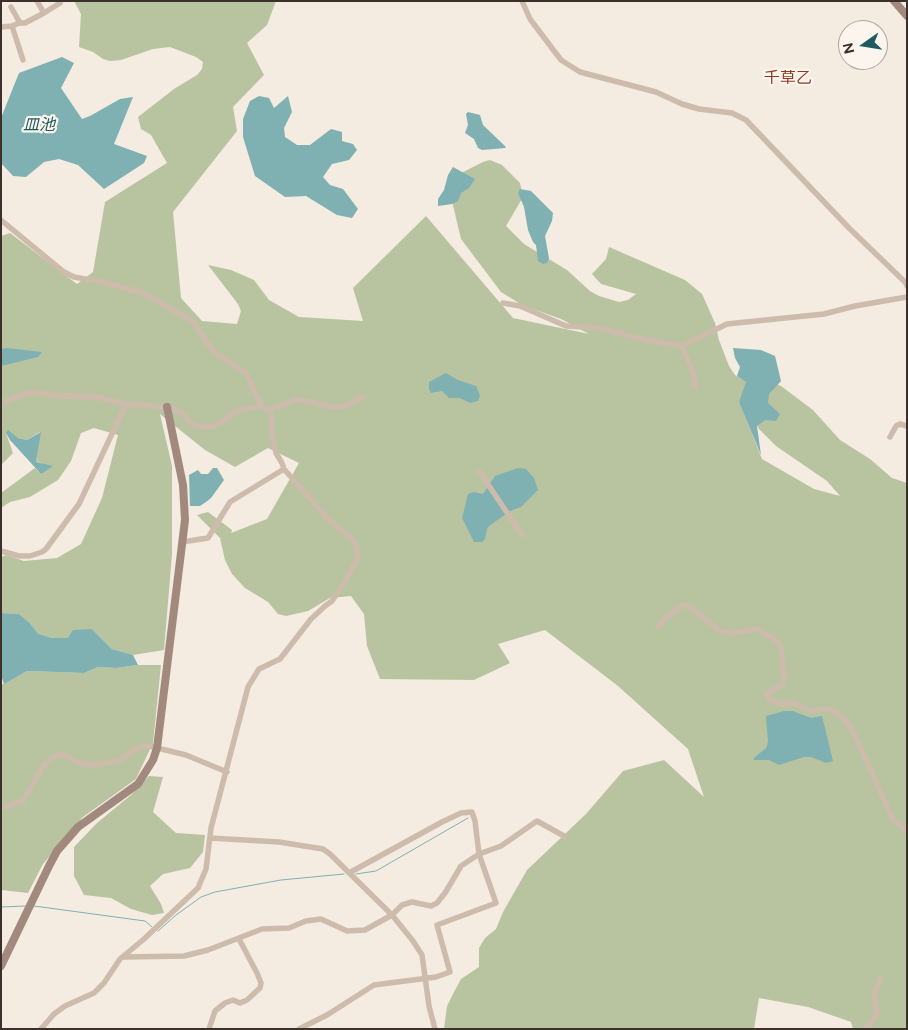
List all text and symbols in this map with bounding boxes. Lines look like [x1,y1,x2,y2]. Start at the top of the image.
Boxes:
north arrow [838,20,888,70]
text: N [839,41,858,55]
district label: 千草乙 [764,68,812,88]
water label: 皿池 [23,115,55,135]

